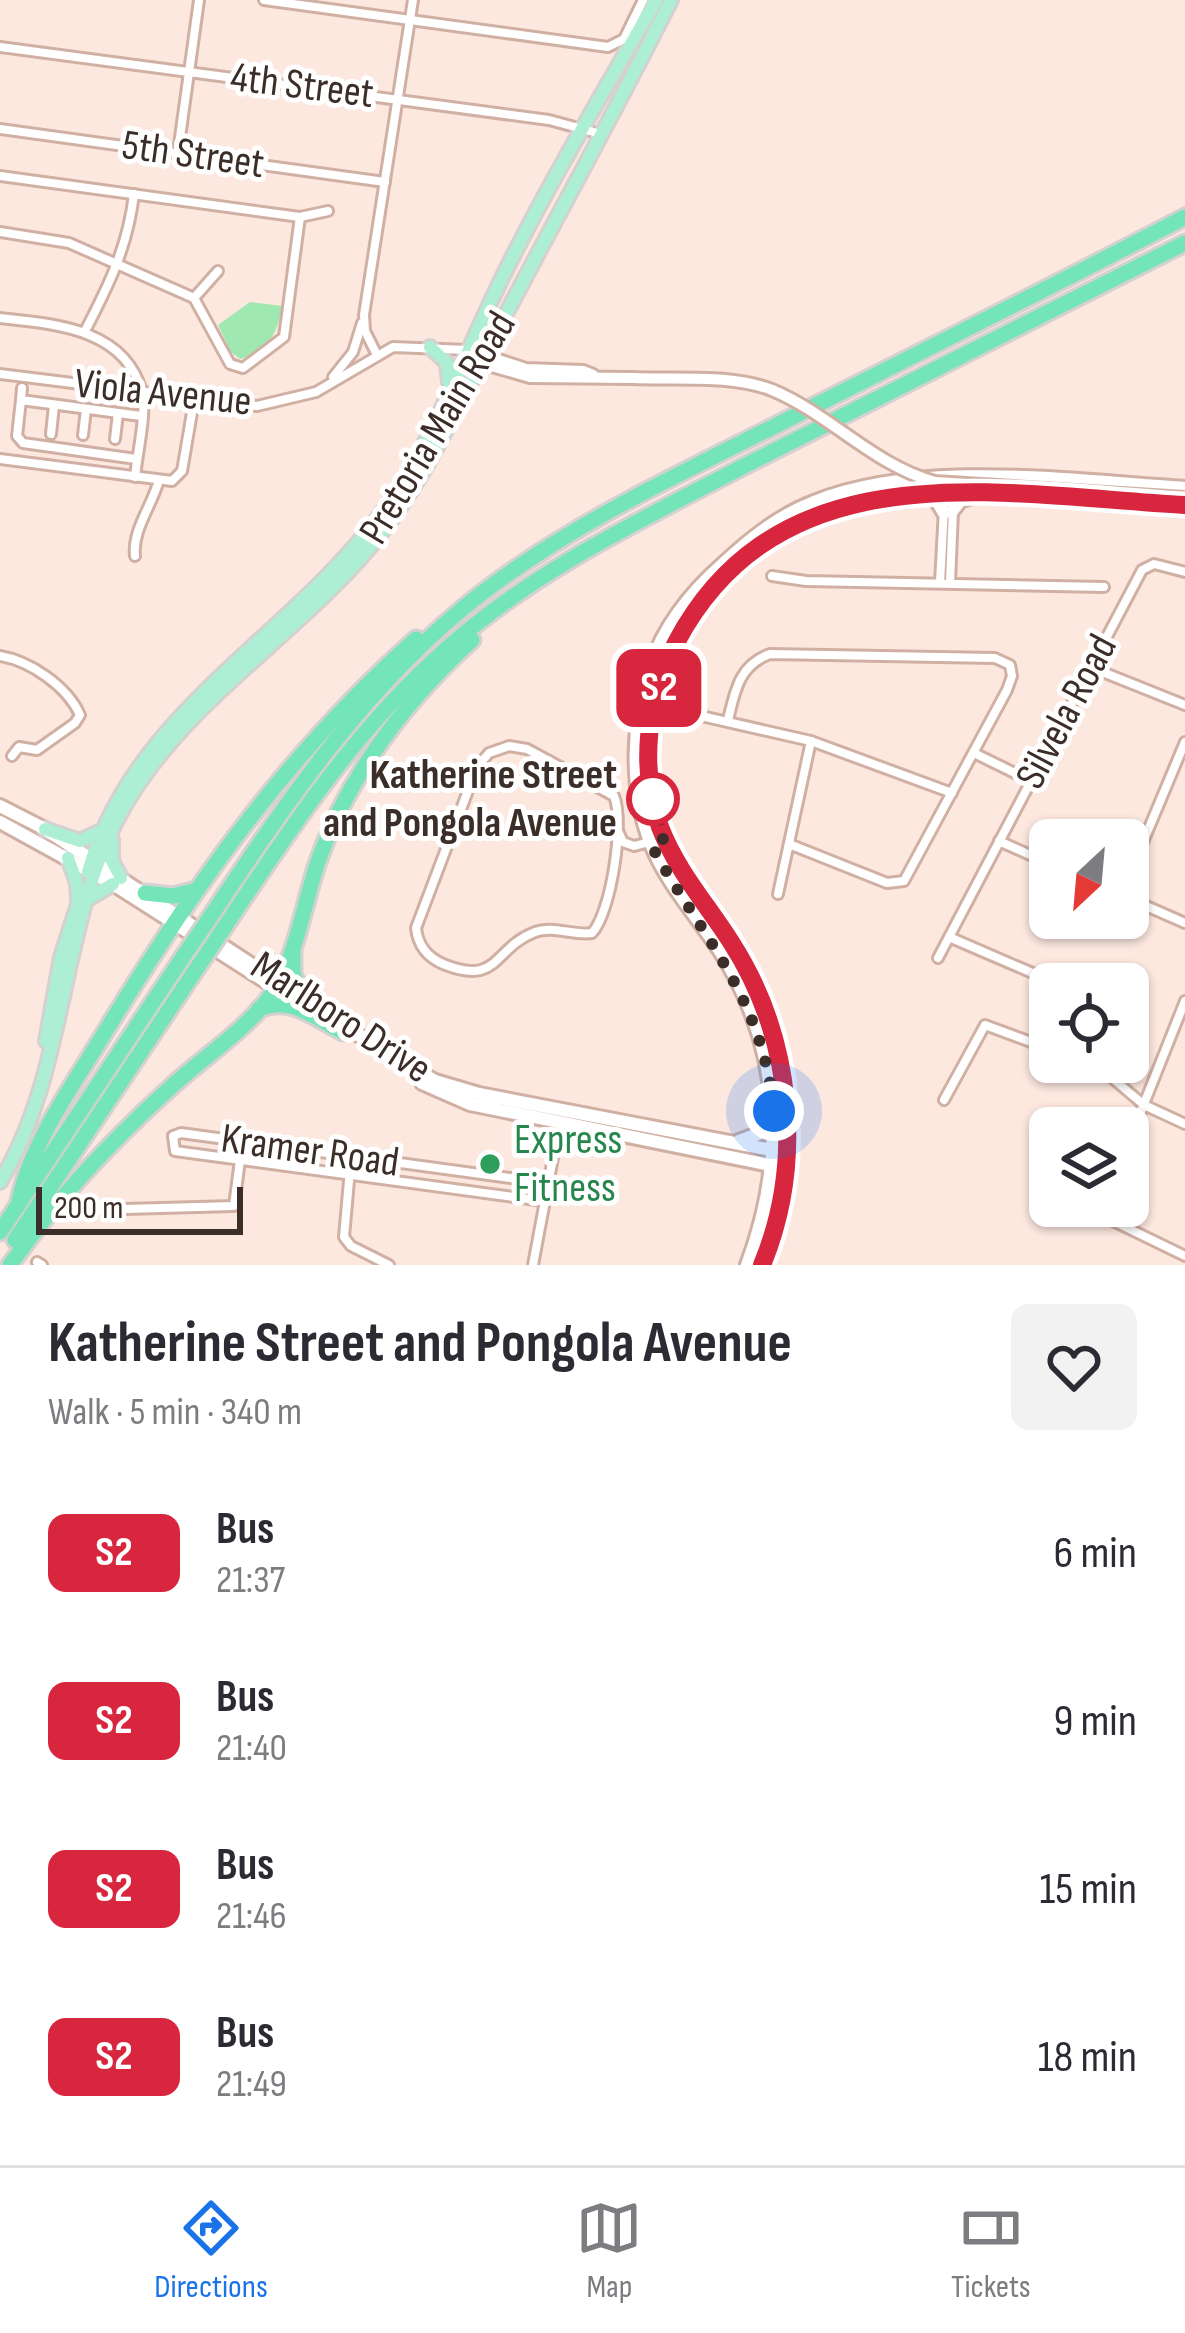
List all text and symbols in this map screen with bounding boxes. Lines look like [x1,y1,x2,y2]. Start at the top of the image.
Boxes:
street label: 4th Street [228,52,376,120]
street label: 5th Street [119,120,267,190]
street label: Pretoria Main Road [349,303,527,553]
street label: Viola Avenue [72,358,254,428]
street label: Silvela Road [1005,626,1129,798]
line badge: S2 [605,649,713,727]
text: S2 [640,662,678,713]
place label: Katherine Street and Pongola Avenue [323,750,617,849]
marker: Katherine Street and Pongola Avenue [628,774,678,824]
north arrow [1029,819,1149,939]
map controls [1029,819,1149,1227]
street label: Marlboro Drive [241,941,441,1095]
button: locate [1029,963,1149,1083]
your location [744,1081,804,1141]
button: layers [1029,1107,1149,1227]
street label: Kramer Road [218,1113,402,1189]
place label: Express Fitness [514,1115,622,1214]
marker: Express Fitness [477,1151,503,1177]
scale bar [36,1181,243,1234]
text: 200 m [54,1188,123,1228]
button: heart [1011,1304,1137,1430]
text: Katherine Street and Pongola Avenue [48,1310,792,1378]
text: Walk · 5 min · 340 m [48,1389,302,1436]
text: Bus [216,1502,274,1557]
text: 6 min [1054,1526,1137,1581]
text: S2 [95,1527,133,1578]
text: 21:37 [216,1557,285,1604]
text: Bus [216,1670,274,1725]
text: 9 min [1053,1694,1137,1749]
text: S2 [95,1695,133,1746]
text: 21:40 [216,1725,287,1772]
text: Bus [216,1838,274,1893]
text: 15 min [1040,1862,1137,1917]
text: S2 [95,1863,133,1914]
text: 21:46 [216,1893,287,1940]
text: Bus [216,2006,274,2061]
text: 18 min [1038,2030,1137,2085]
text: S2 [95,2031,133,2082]
text: 21:49 [216,2061,287,2108]
tab: Directions [154,2195,268,2307]
tab: Map [576,2195,642,2307]
tab: Tickets [951,2195,1031,2307]

